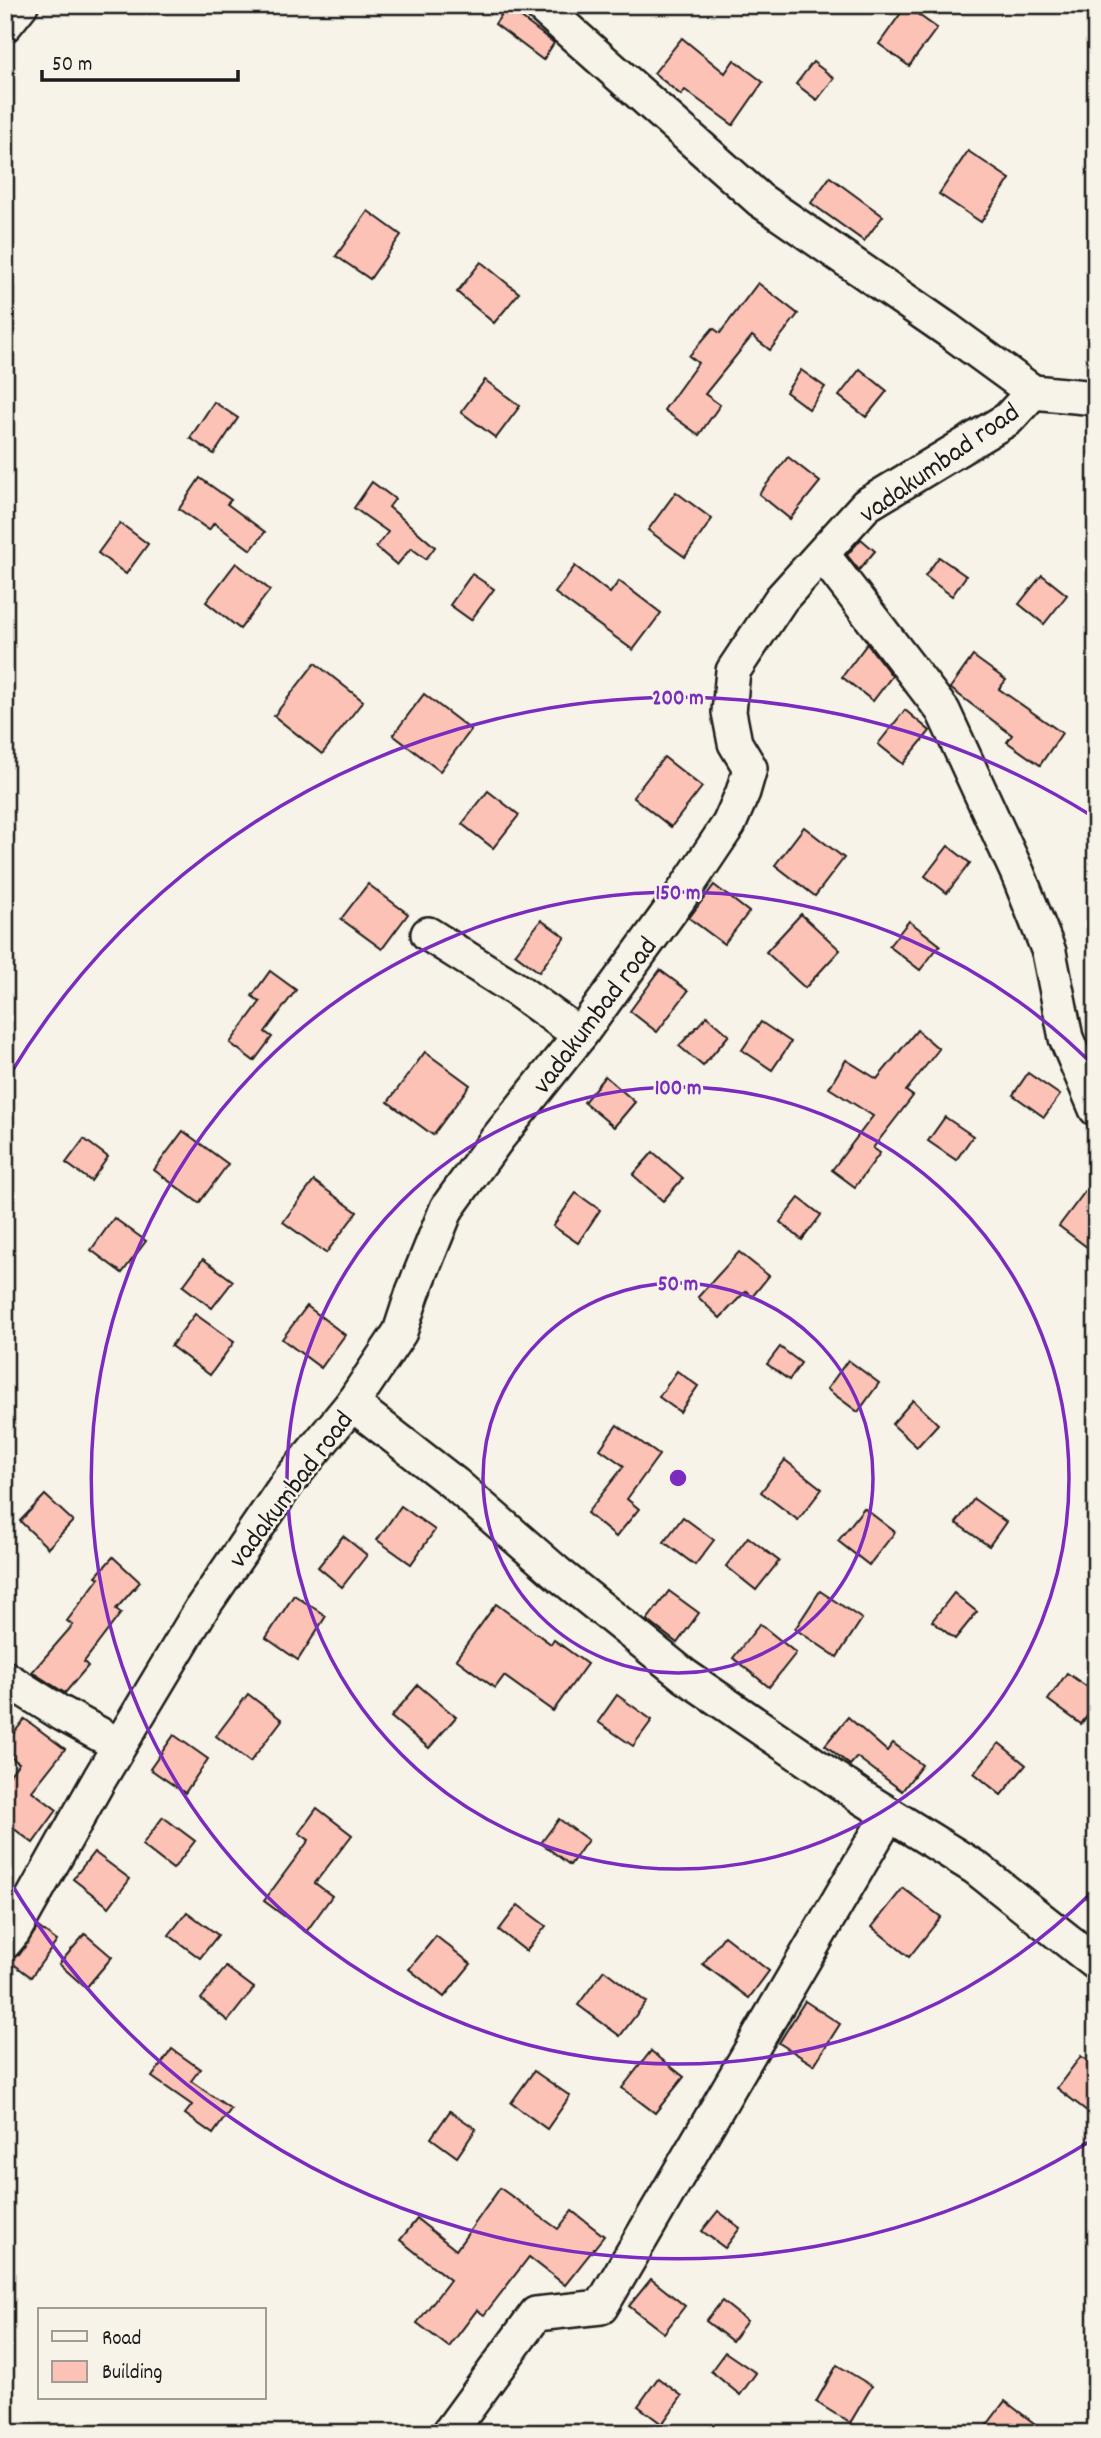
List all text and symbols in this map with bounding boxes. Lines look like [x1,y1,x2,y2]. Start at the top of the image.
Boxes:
scale bar [42,38,238,82]
text: 50 m [52,51,92,81]
street label: vadakumbad road [852,395,1029,535]
text: 200 m [652,685,704,715]
text: 150 m [655,880,701,910]
street label: vadakumbad road [525,930,669,1104]
text: 100 m [655,1075,701,1105]
text: 50 m [658,1271,698,1301]
street label: vadakumbad road [221,1404,365,1578]
centre of rings [666,1466,690,1490]
legend [38,2308,266,2400]
text: Road [102,2325,141,2355]
text: Building [102,2359,162,2389]

